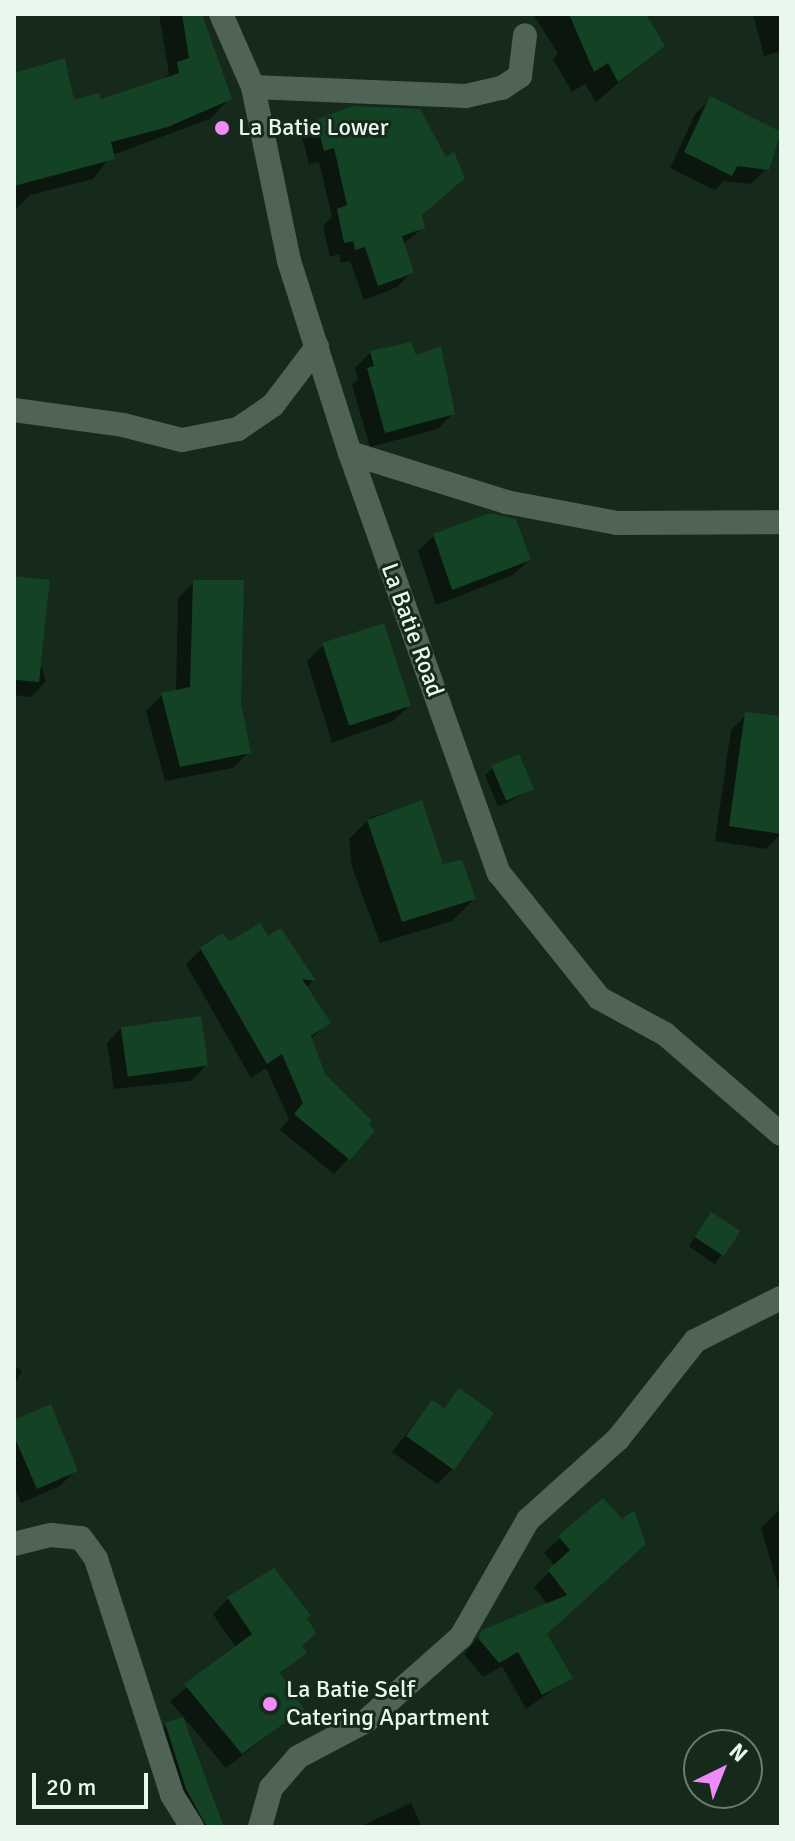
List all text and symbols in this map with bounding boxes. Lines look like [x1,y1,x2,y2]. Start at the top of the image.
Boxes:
place label: La Batie Lower [238,114,389,142]
marker: La Batie Lower [213,119,231,137]
street label: La Batie Road [375,559,449,701]
place label: La Batie Self Catering Apartment [286,1676,489,1732]
marker: La Batie Self Catering Apartment [261,1695,279,1713]
north arrow [683,1729,763,1809]
text: N [724,1737,753,1768]
scale bar [36,1757,152,1807]
text: 20 m [46,1772,96,1802]

